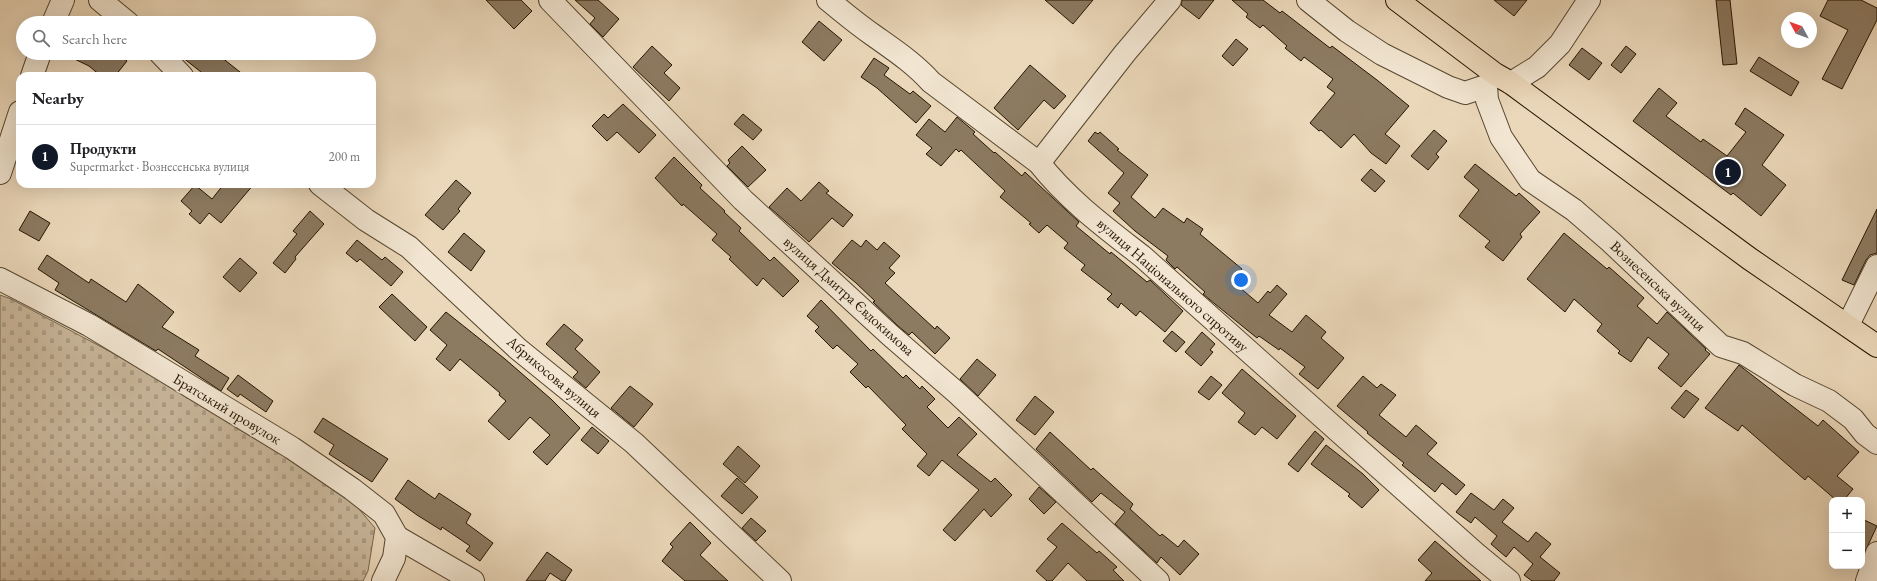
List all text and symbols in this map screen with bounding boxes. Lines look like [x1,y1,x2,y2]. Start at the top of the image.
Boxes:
north arrow [1781,12,1817,48]
search box [16,16,376,60]
icon: search [30,27,52,49]
text: Search here [62,29,127,48]
text: Nearby [32,87,84,109]
text: Продукти [70,139,136,158]
text: 1 [42,148,48,165]
text: 200 m [329,148,360,165]
pin: 1 [1715,157,1741,187]
text: Supermarket · Вознесенська вулиця [70,158,249,175]
street label: вулиця Національного спротиву [1093,213,1253,356]
street label: вулиця Дмитра Євдокимова [780,232,919,359]
street label: Вознесенська вулиця [1606,236,1710,335]
your location [1231,270,1251,290]
street label: Абрикосова вулиця [502,331,606,422]
street label: Братський провулок [170,369,285,448]
map controls [1829,497,1865,569]
button: + [1829,497,1865,533]
button: − [1829,533,1865,569]

